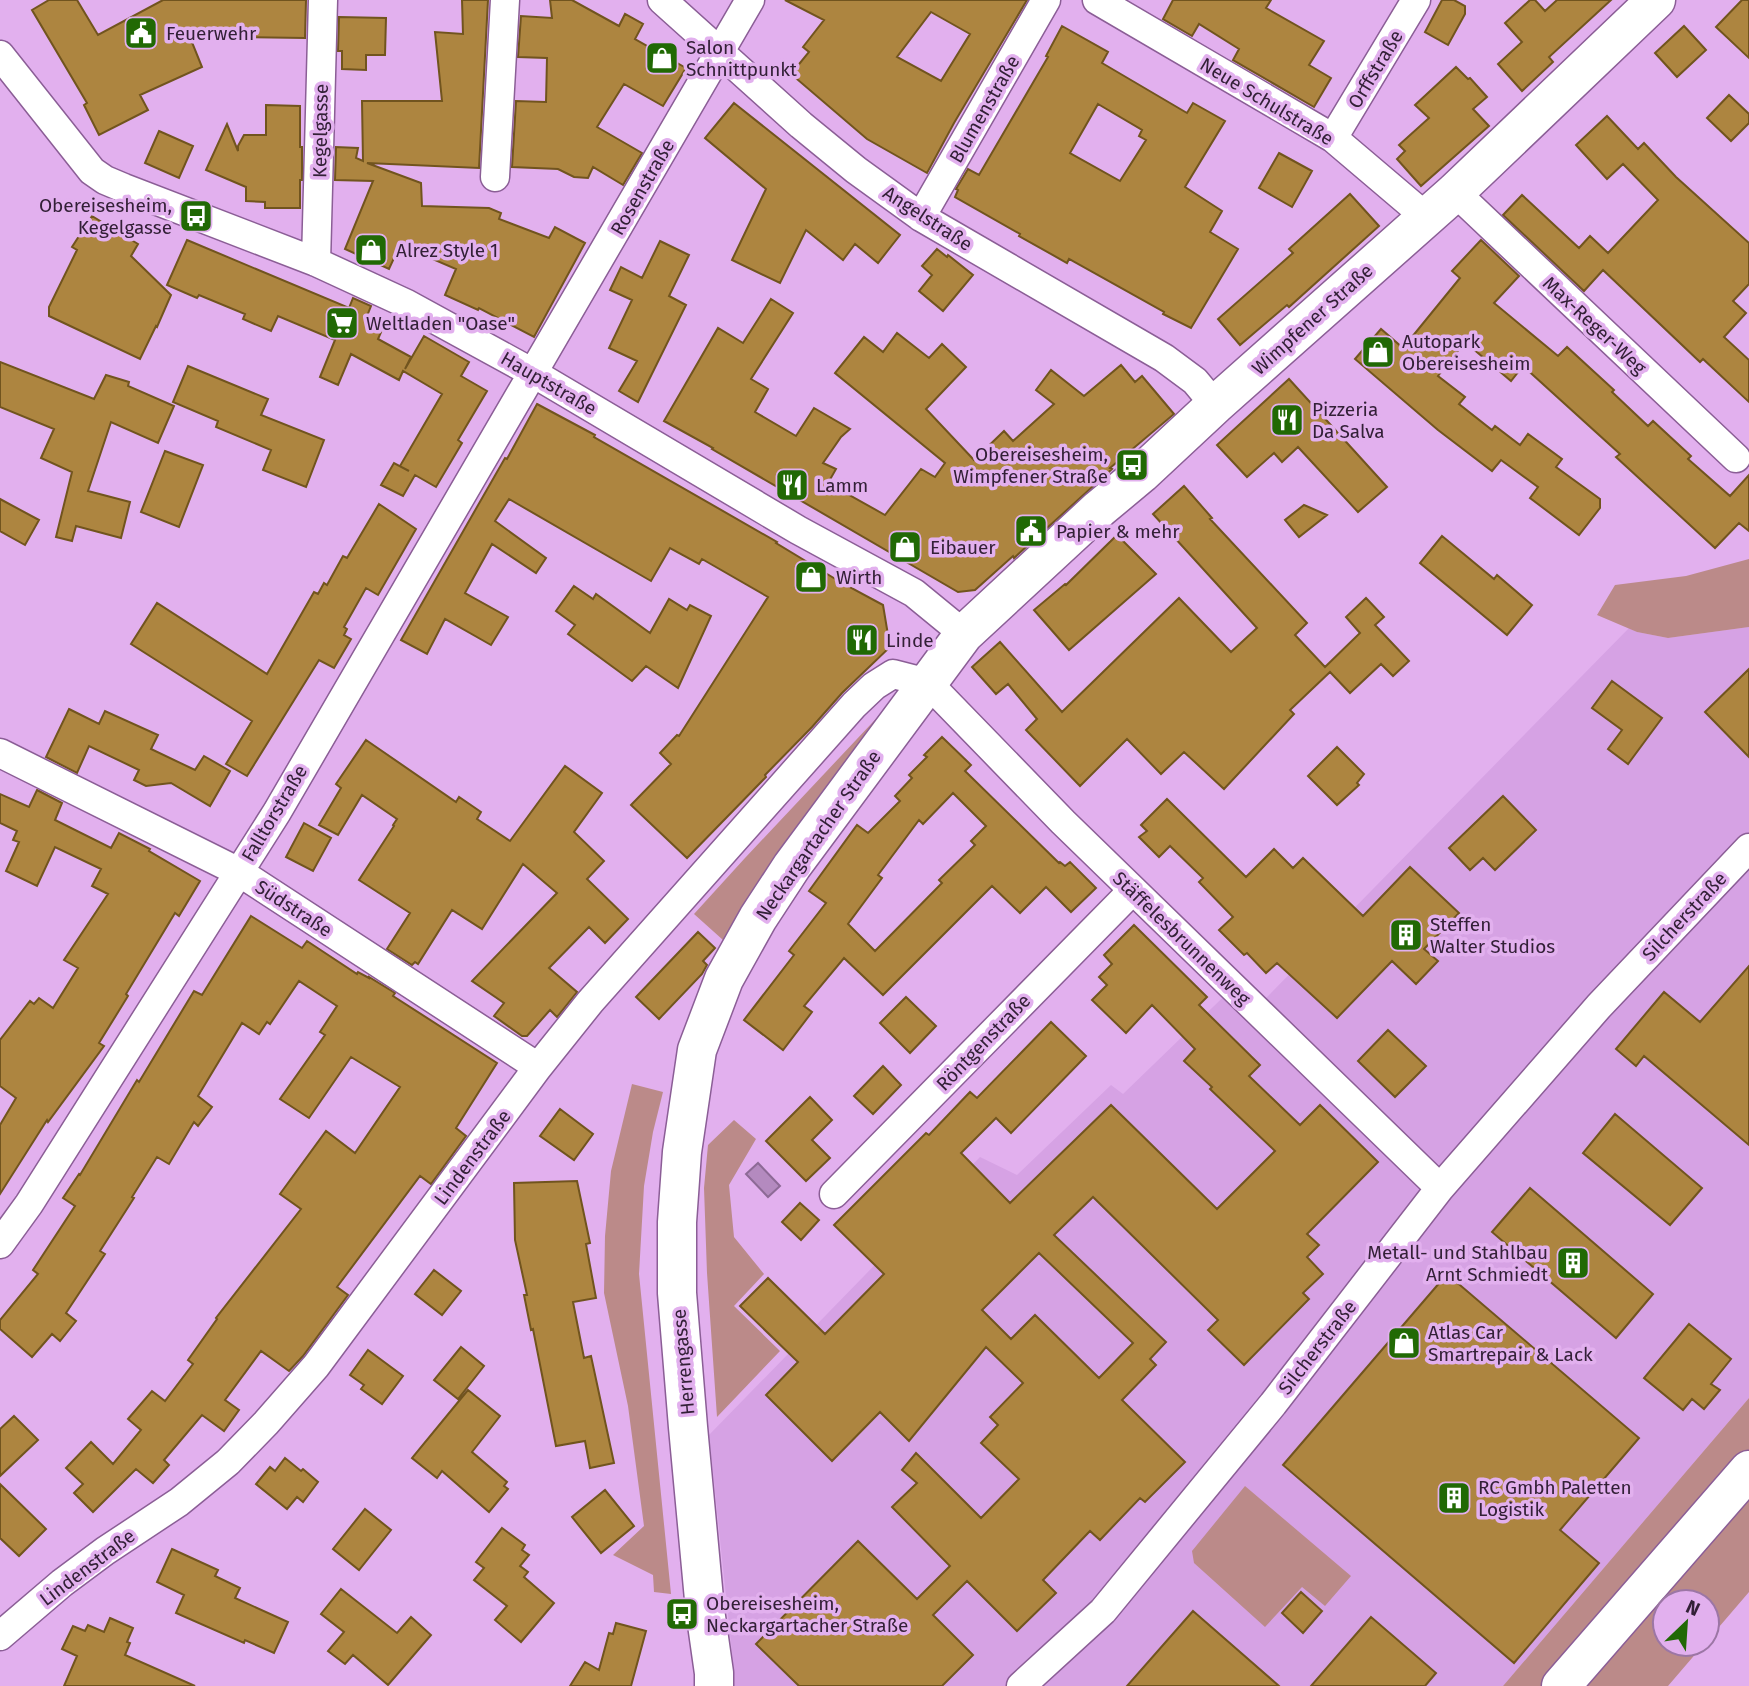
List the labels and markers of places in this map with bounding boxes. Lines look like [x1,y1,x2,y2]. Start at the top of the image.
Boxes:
public building icon: Feuerwehr [122,14,160,52]
place label: Feuerwehr [166,22,257,45]
place label: Salon Schnittpunkt [686,36,797,81]
shop icon: Salon Schnittpunkt [643,39,681,77]
place label: Obereisesheim, Kegelgasse [39,194,172,239]
bus stop icon: Obereisesheim, Kegelgasse [177,197,215,235]
shop icon: Alrez Style 1 [352,231,390,269]
place label: Alrez Style 1 [396,239,498,262]
supermarket icon: Weltladen "Oase" [323,304,361,342]
place label: Weltladen "Oase" [366,312,515,335]
place label: Autopark Obereisesheim [1402,330,1531,375]
shop icon: Autopark Obereisesheim [1359,333,1397,371]
place label: Pizzeria Da Salva [1312,398,1385,443]
restaurant icon: Pizzeria Da Salva [1268,401,1306,439]
place label: Obereisesheim, Wimpfener Straße [953,443,1108,488]
bus stop icon: Obereisesheim, Wimpfener Straße [1113,446,1151,484]
restaurant icon: Lamm [773,466,811,504]
place label: Lamm [816,474,868,497]
public building icon: Papier & mehr [1012,512,1050,550]
place label: Papier & mehr [1056,520,1180,543]
shop icon: Eibauer [886,528,924,566]
place label: Eibauer [930,536,996,559]
shop icon: Wirth [792,558,830,596]
place label: Wirth [836,566,882,589]
restaurant icon: Linde [843,621,881,659]
place label: Linde [886,629,934,652]
place label: Steffen Walter Studios [1430,913,1555,958]
building icon: Steffen Walter Studios [1387,916,1425,954]
place label: Metall- und Stahlbau Arnt Schmiedt [1367,1241,1548,1286]
building icon: Metall- und Stahlbau Arnt Schmiedt [1554,1244,1592,1282]
place label: Atlas Car Smartrepair & Lack [1428,1321,1593,1366]
shop icon: Atlas Car Smartrepair & Lack [1385,1324,1423,1362]
place label: RC Gmbh Paletten Logistik [1478,1476,1632,1521]
building icon: RC Gmbh Paletten Logistik [1435,1479,1473,1517]
place label: Obereisesheim, Neckargartacher Straße [706,1592,908,1637]
bus stop icon: Obereisesheim, Neckargartacher Straße [663,1595,701,1633]

